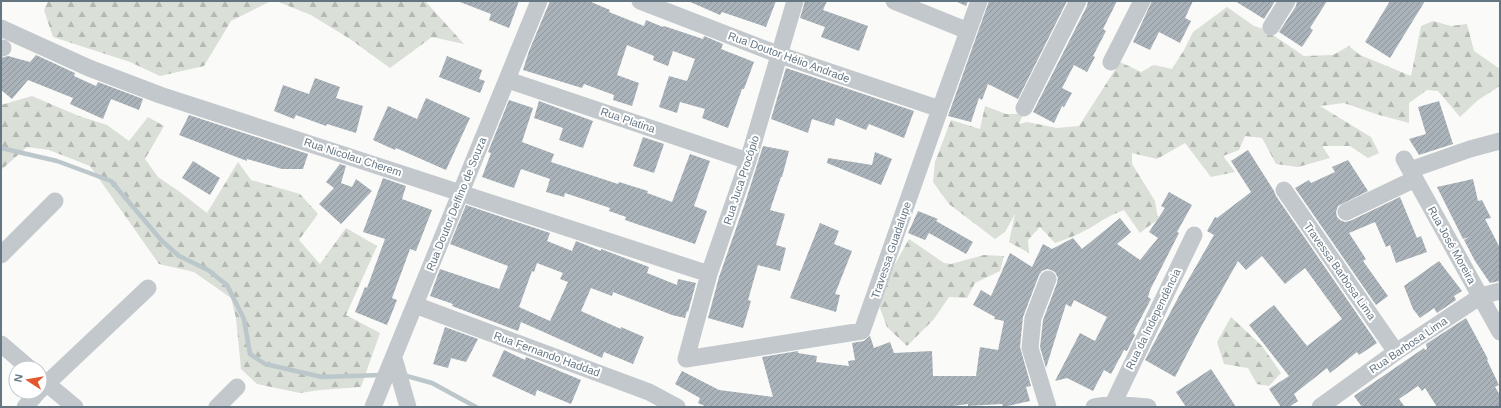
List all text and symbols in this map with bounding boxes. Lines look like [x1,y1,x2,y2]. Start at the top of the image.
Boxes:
street label: Rua Doutor Hélio Andrade [727,29,851,85]
street label: Rua Platina [599,105,658,135]
street label: Rua Juca Procópio [721,134,761,226]
street label: Rua Doutor Delfino de Souza [424,135,489,273]
street label: Rua Nicolau Cherem [303,136,403,178]
street label: Travessa Guadalupe [869,200,913,300]
street label: Rua José Moreira [1426,204,1479,287]
street label: Travessa Barbosa Lima [1302,220,1379,323]
street label: Rua da Independência [1123,266,1183,371]
street label: Rua Barbosa Lima [1367,314,1450,375]
street label: Rua Fernando Haddad [492,329,602,379]
north arrow [8,360,48,400]
text: N [12,373,25,383]

